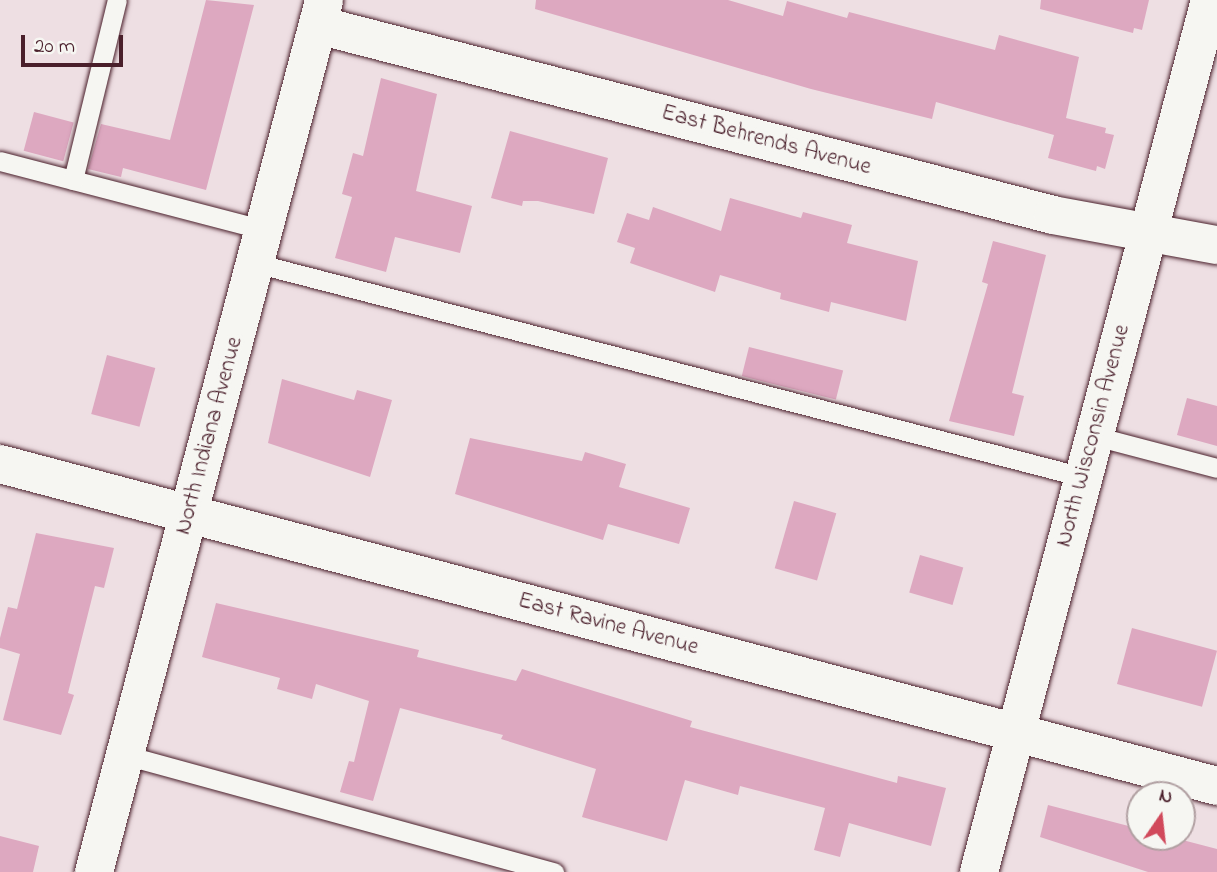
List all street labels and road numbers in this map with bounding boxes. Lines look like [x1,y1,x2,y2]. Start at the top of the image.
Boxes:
street label: East Behrends Avenue [658,100,874,182]
street label: North Wisconsin Avenue [1051,322,1137,550]
street label: North Indiana Avenue [170,334,250,538]
street label: East Ravine Avenue [515,588,701,662]

